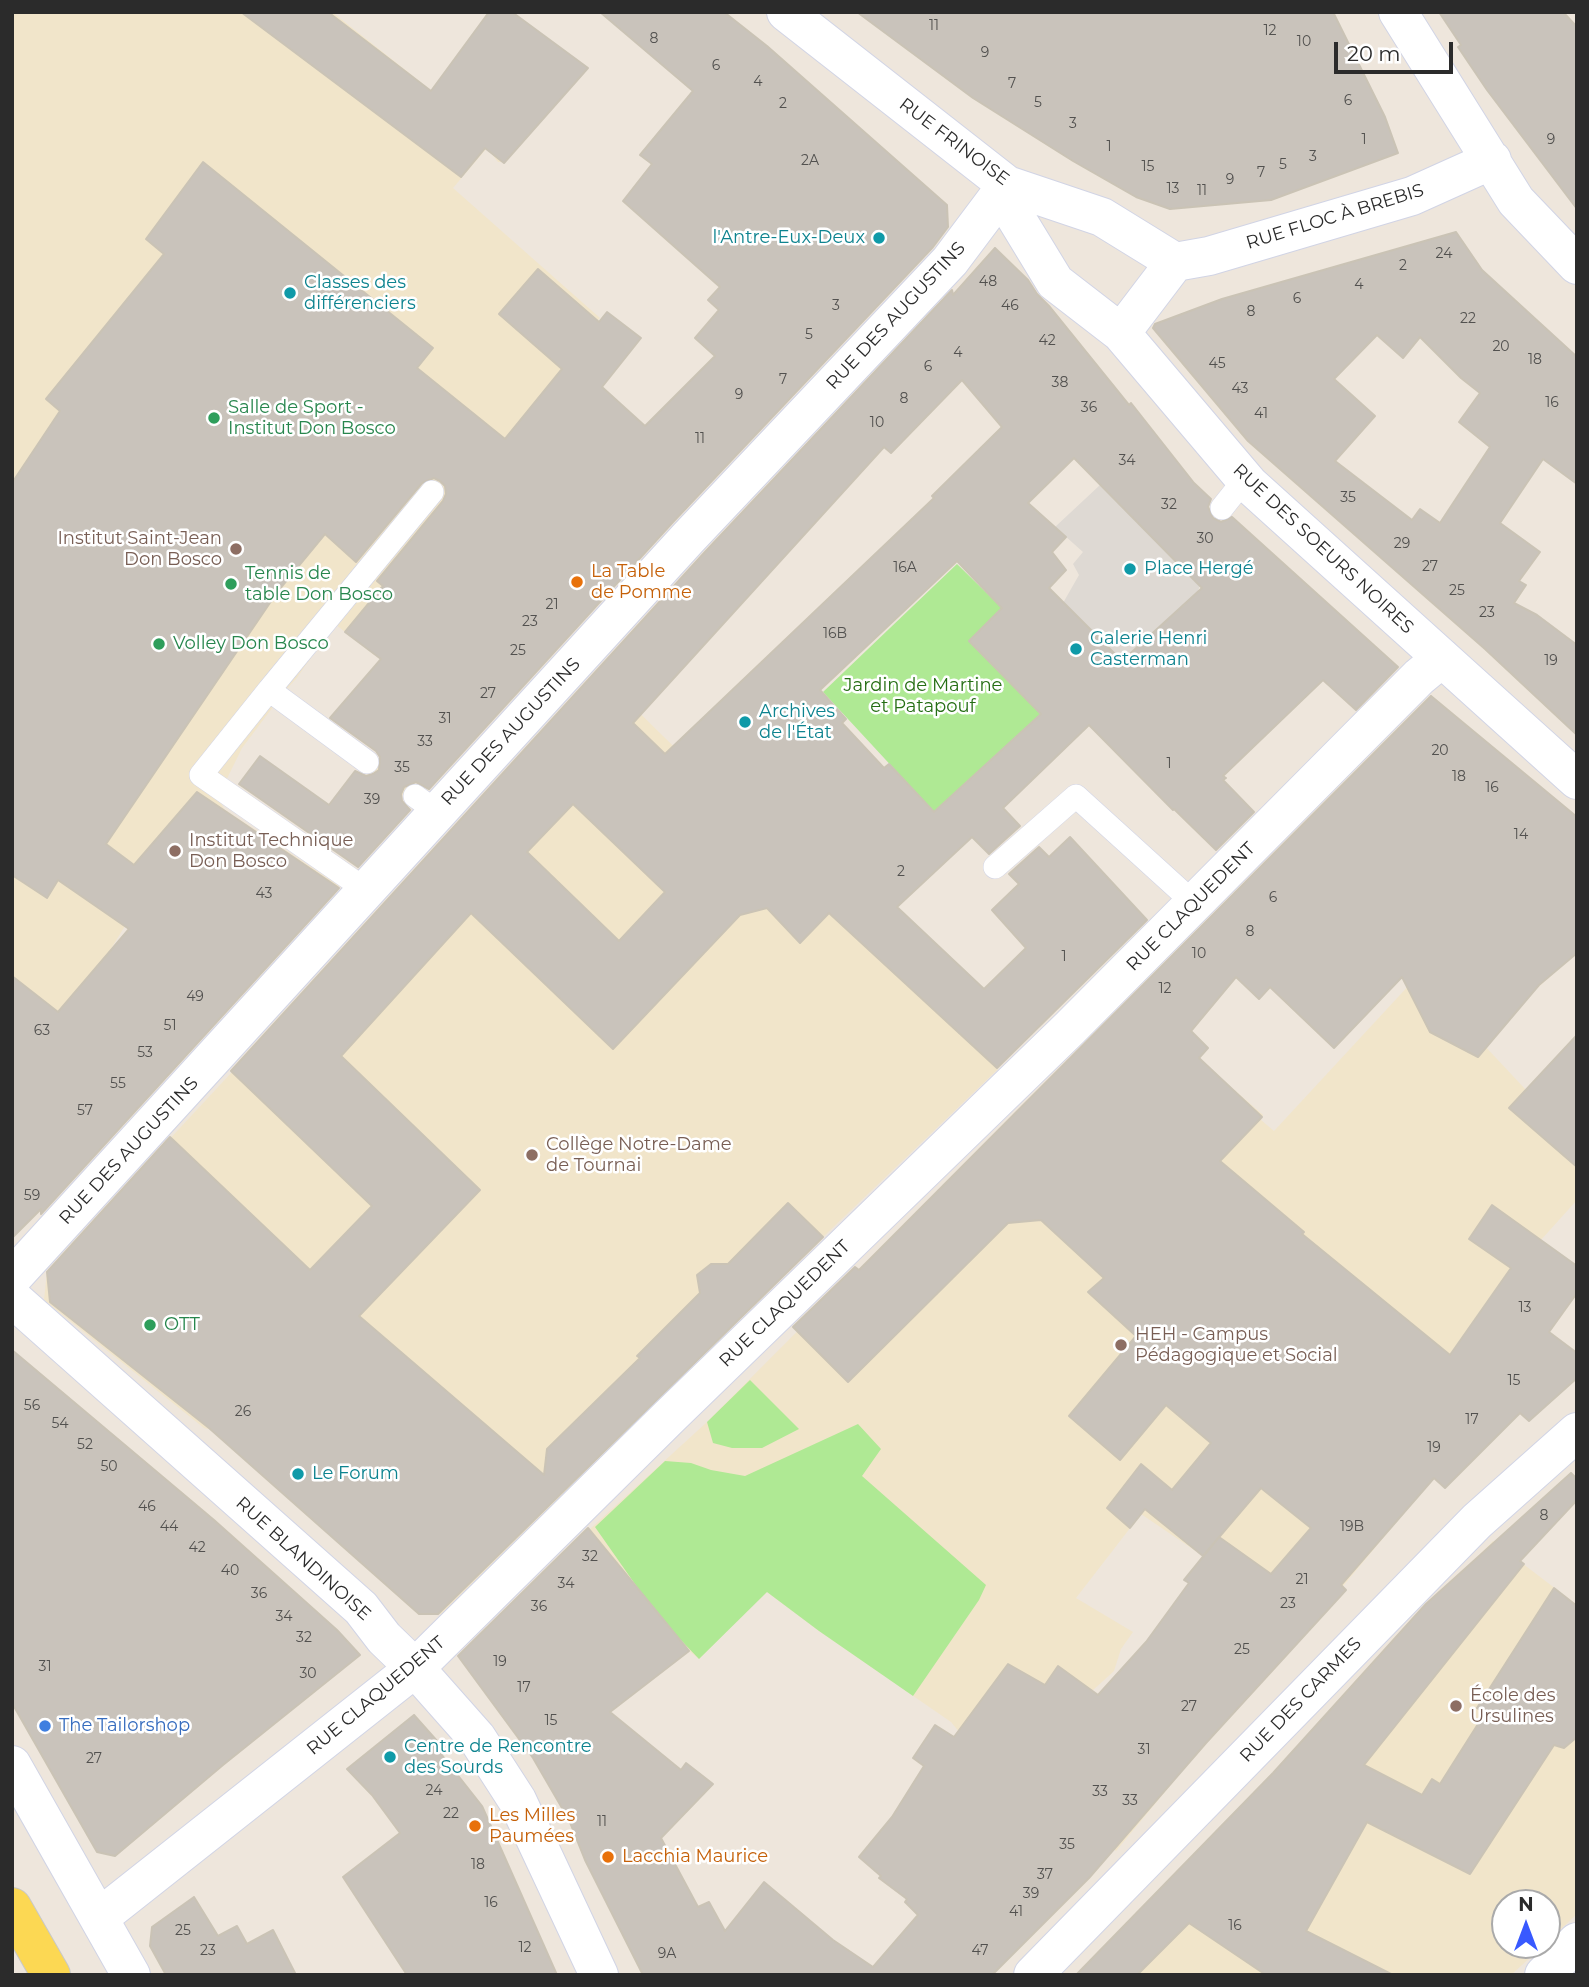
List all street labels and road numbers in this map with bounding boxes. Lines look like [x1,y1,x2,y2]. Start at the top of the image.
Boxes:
street label: RUE FRINOISE [895,94,1013,190]
street label: RUE FLOC À BREBIS [1244,180,1426,254]
street label: RUE DES AUGUSTINS [822,238,970,394]
street label: RUE DES SOEURS NOIRES [1228,460,1418,638]
street label: RUE DES AUGUSTINS [437,654,585,810]
street label: RUE CLAQUEDENT [1122,838,1260,976]
street label: RUE DES AUGUSTINS [55,1073,203,1229]
street label: RUE CLAQUEDENT [715,1236,855,1372]
street label: RUE BLANDINOISE [231,1493,375,1625]
street label: RUE CLAQUEDENT [303,1632,449,1760]
street label: RUE DES CARMES [1236,1633,1366,1767]

